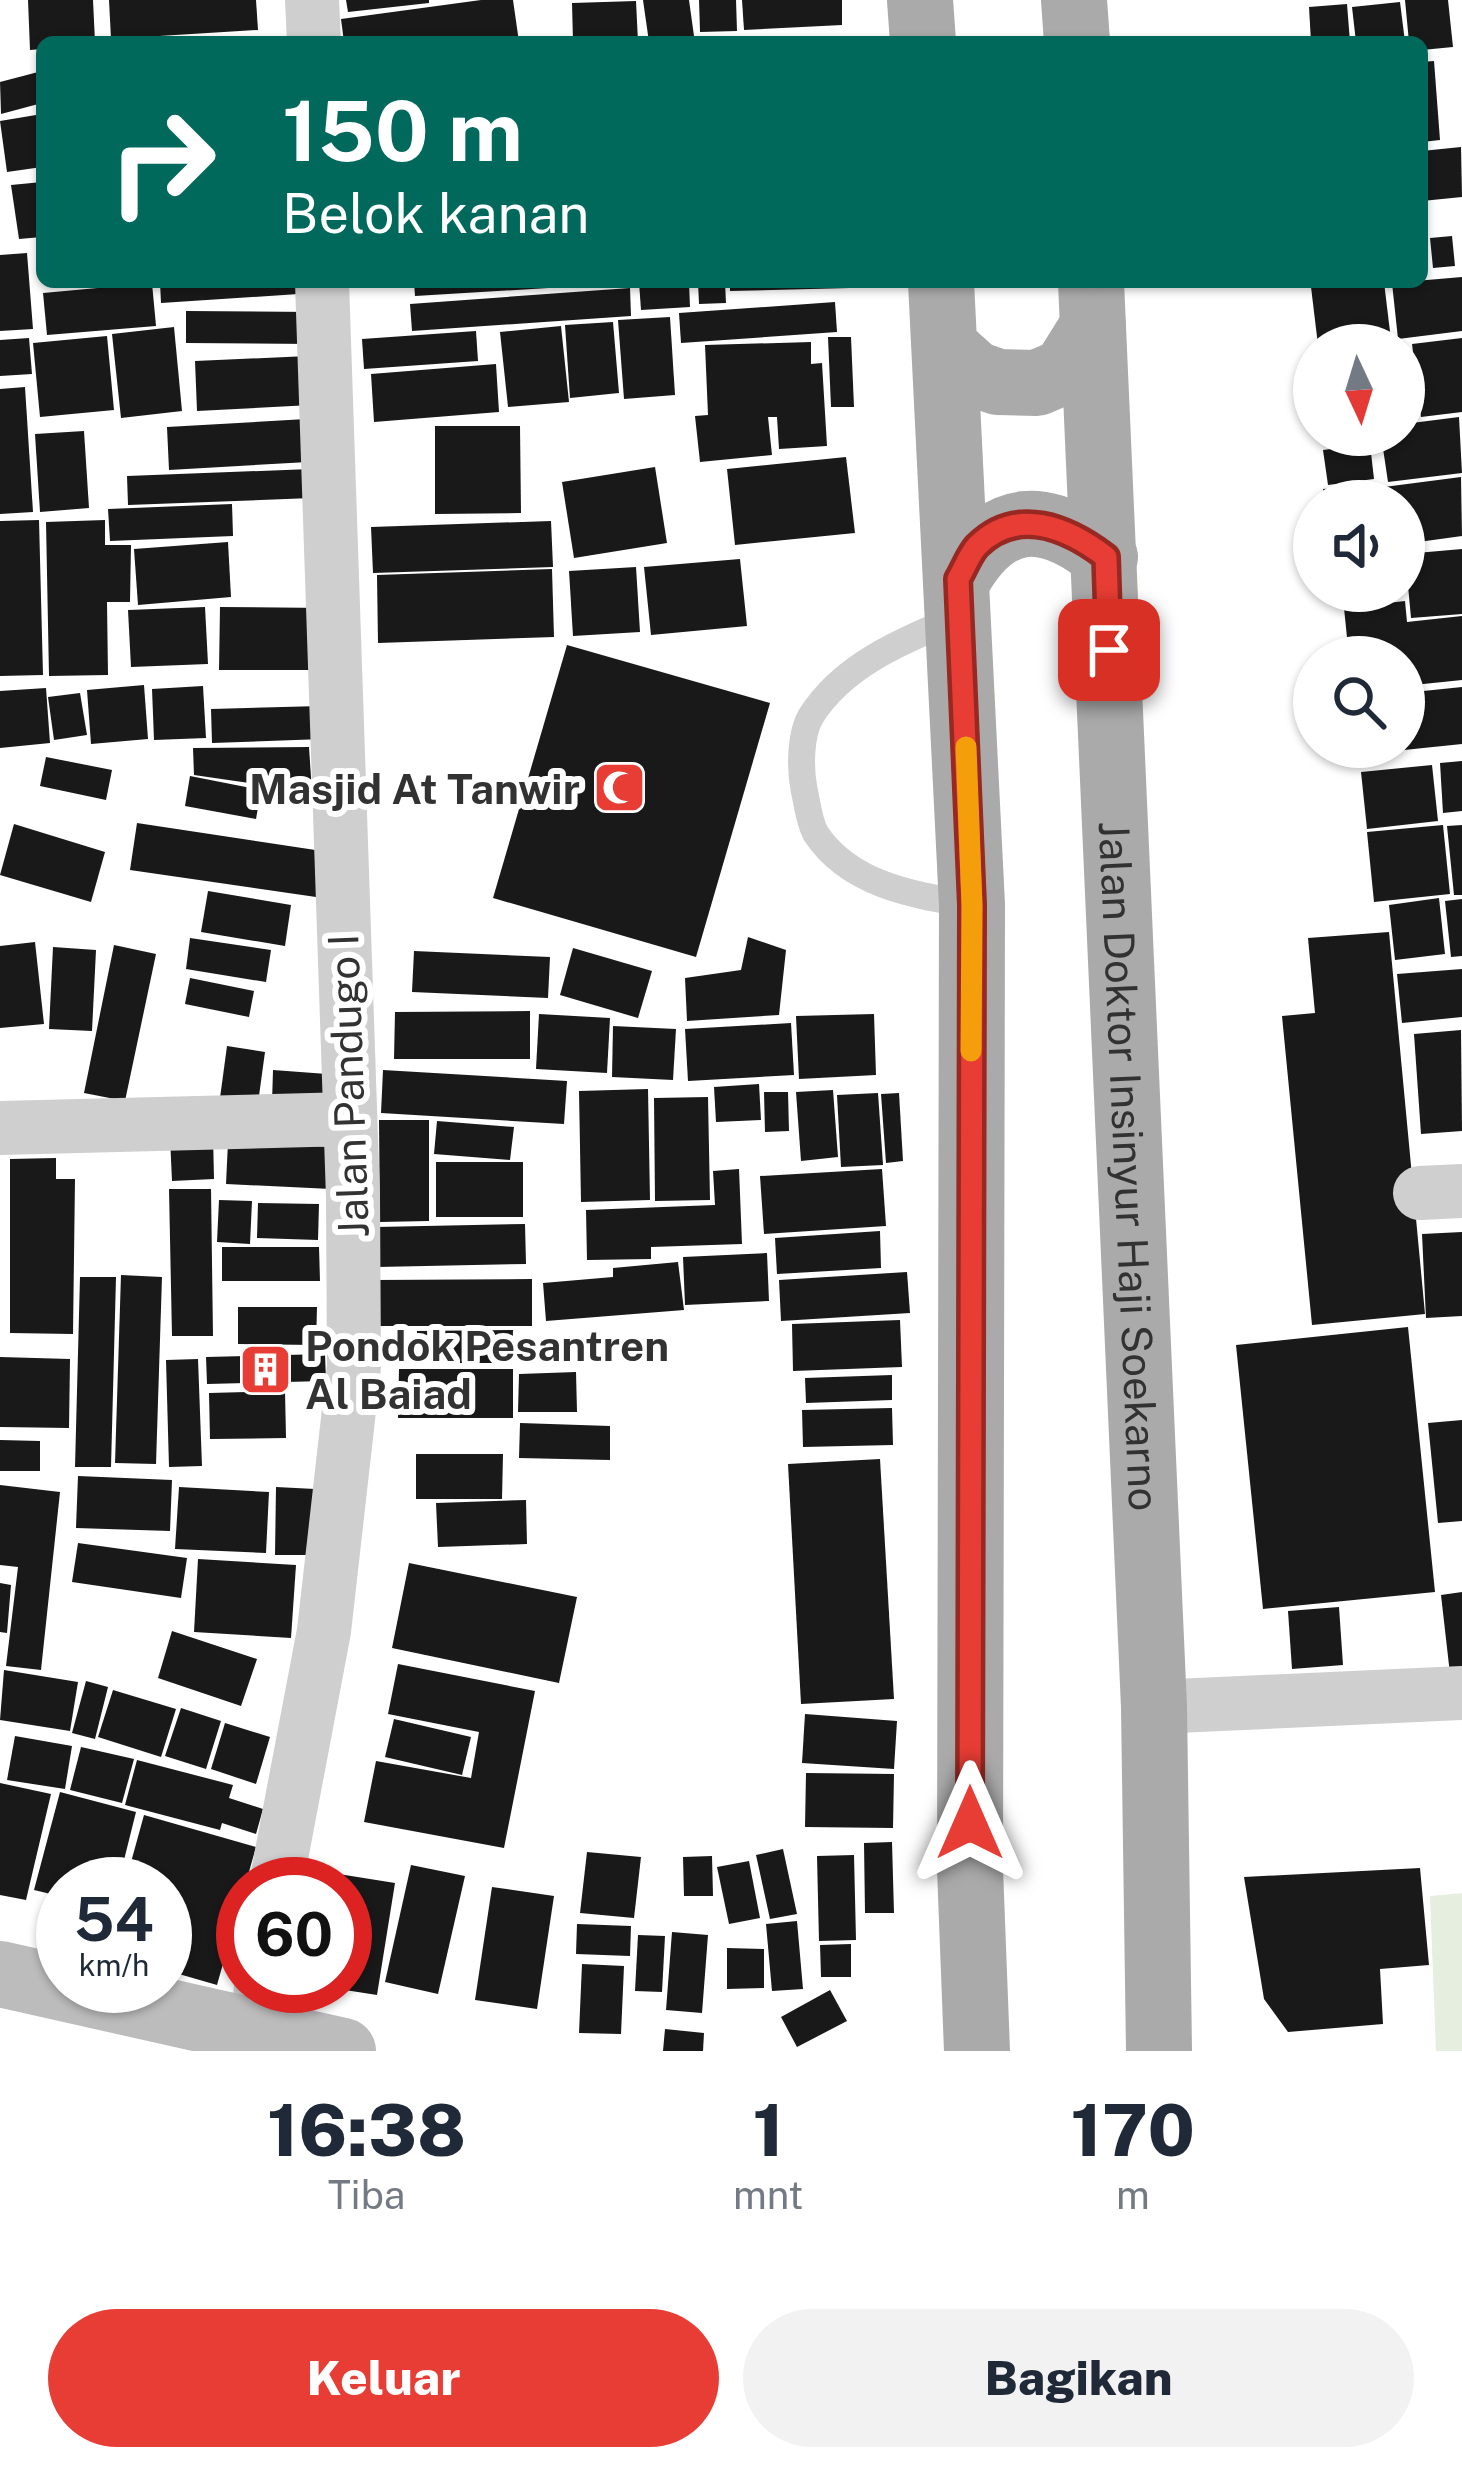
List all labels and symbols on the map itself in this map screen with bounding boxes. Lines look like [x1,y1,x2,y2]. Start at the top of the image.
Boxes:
north arrow [1293,324,1425,456]
pin [1058,599,1160,701]
mosque icon: Masjid At Tanwir [591,760,647,816]
place label: Masjid At Tanwir [249,764,580,813]
street label: Jalan Doktor Insinyur Haji Soekarno [1090,820,1170,1512]
street label: Jalan Pandugo I [318,933,378,1239]
place label: Pondok Pesantren Al Baiad [305,1321,669,1418]
building icon: Pondok Pesantren Al Baiad [238,1341,294,1397]
position arrow [907,1760,1033,1886]
speed limit sign: 60 [216,1857,372,2013]

